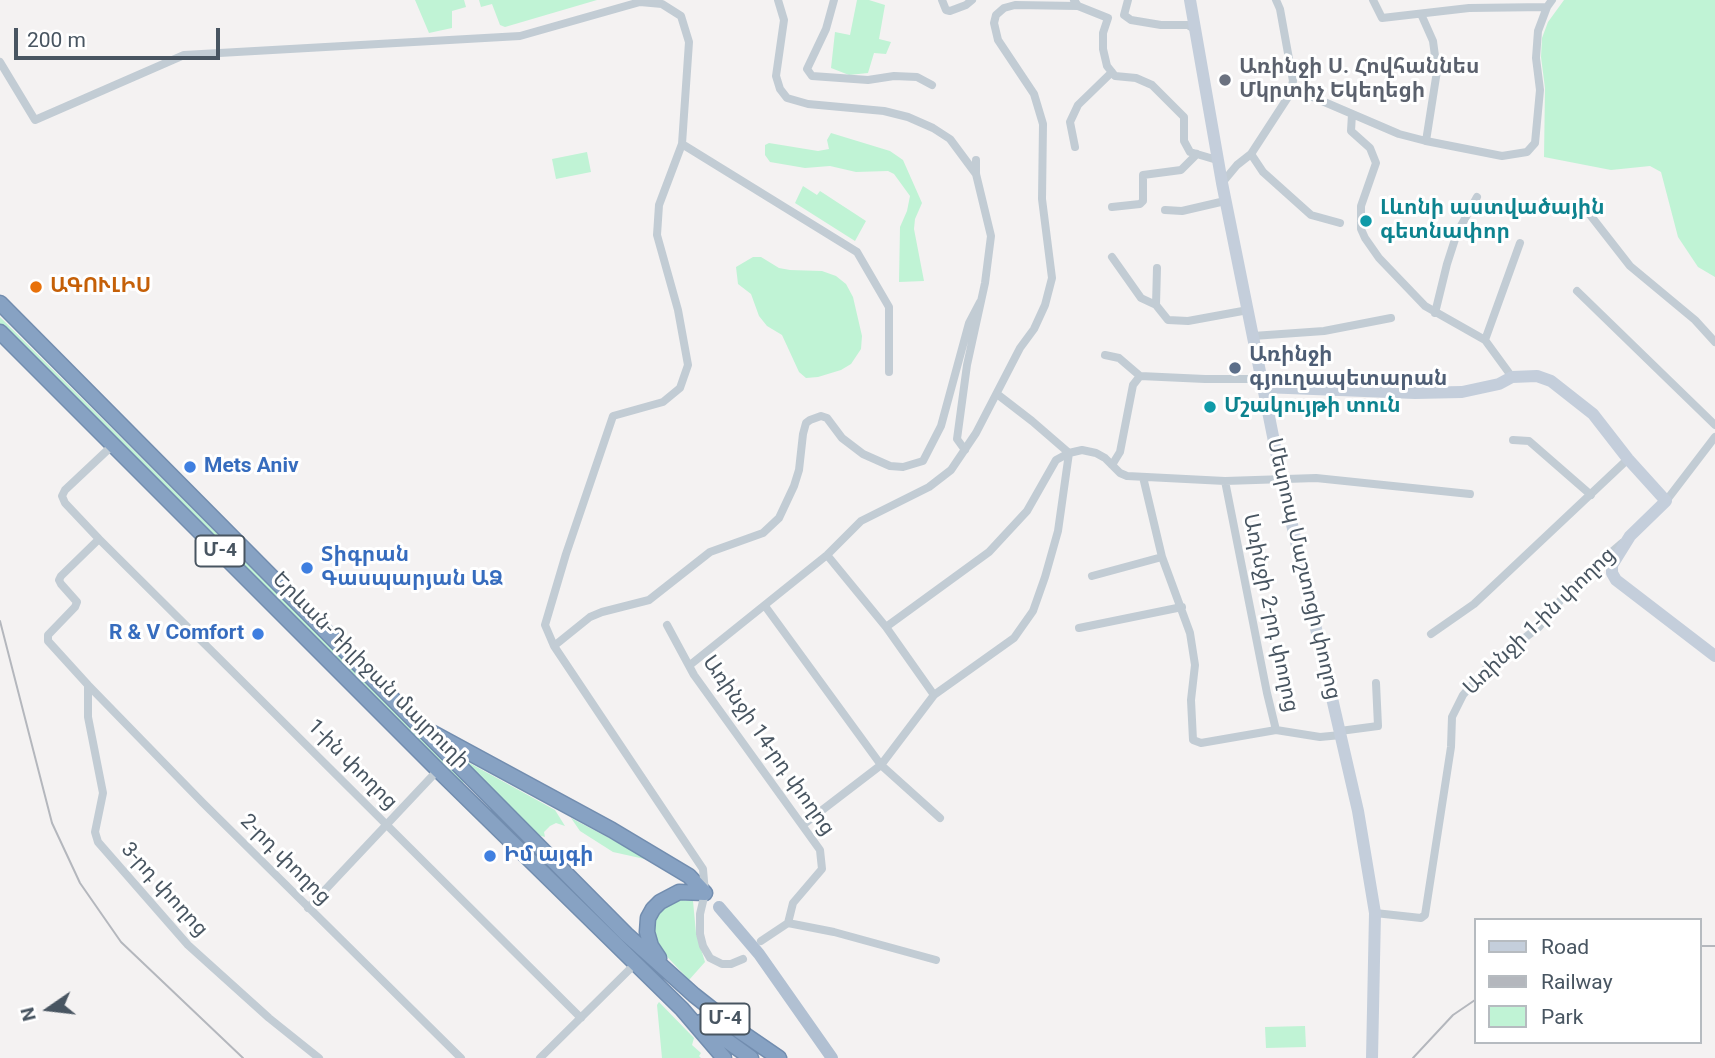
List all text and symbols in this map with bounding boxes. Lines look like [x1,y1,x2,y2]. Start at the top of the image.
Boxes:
scale bar [18,14,224,58]
text: 200 m [27,28,86,52]
place label: Առինջի Ս. Հովհաննես Մկրտիչ Եկեղեցի [1239,55,1479,105]
marker: Առինջի Ս. Հովհաննես Մկրտիչ Եկեղեցի [1217,72,1233,88]
place label: Լևոնի աստվածային գետնափոր [1380,196,1605,246]
marker: Լևոնի աստվածային գետնափոր [1358,213,1374,229]
place label: ԱԳՈՒԼԻՍ [50,274,151,300]
marker: ԱԳՈՒԼԻՍ [28,279,44,295]
place label: Առինջի գյուղապետարան [1249,343,1447,393]
marker: Առինջի գյուղապետարան [1227,360,1243,376]
place label: Մշակույթի տուն [1224,394,1401,420]
marker: Մշակույթի տուն [1202,399,1218,415]
street label: Մեսրոպ Մաշտոցի փողոց [1261,436,1345,702]
place label: Mets Aniv [204,454,299,480]
marker: Mets Aniv [182,459,198,475]
street label: Առինջի 2-րդ փողոց [1237,511,1303,715]
road number: Մ-4 [196,536,244,566]
place label: Տիգրան Գասպարյան ԱՁ [321,543,503,593]
street label: Առինջի 1-ին փողոց [1459,543,1621,701]
marker: Տիգրան Գասպարյան ԱՁ [299,560,315,576]
street label: Երևան-Դիլիջան մայրուղի [266,567,474,775]
place label: R & V Comfort [109,621,244,647]
marker: R & V Comfort [250,626,266,642]
street label: Առինջի 14-րդ փողոց [696,651,840,841]
street label: 1-ին փողոց [302,715,402,815]
street label: 2-րդ փողոց [234,809,336,911]
street label: 3-րդ փողոց [115,838,213,942]
place label: Իմ այգի [504,843,593,869]
marker: Իմ այգի [482,848,498,864]
legend [1474,918,1701,1044]
text: Road [1541,935,1589,959]
text: Railway [1541,970,1613,994]
north arrow [14,974,84,1044]
road number: Մ-4 [700,1004,750,1035]
text: N [15,1005,41,1023]
text: Park [1541,1005,1583,1029]

